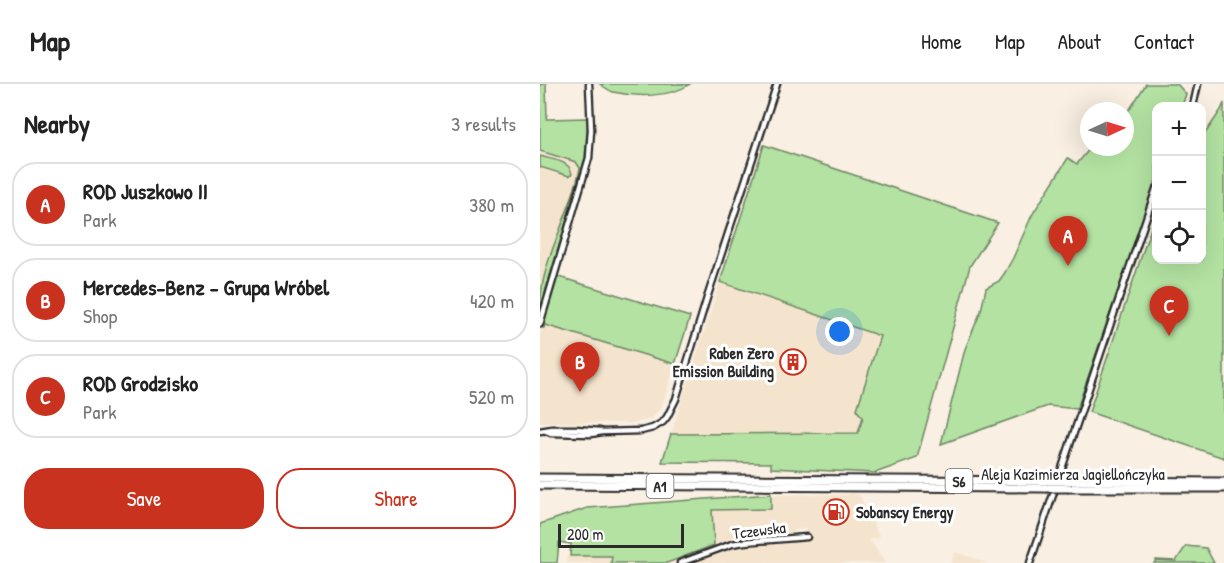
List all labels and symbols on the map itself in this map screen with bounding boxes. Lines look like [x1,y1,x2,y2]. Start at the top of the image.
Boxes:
north arrow [1080,102,1134,156]
pin: A [1048,216,1088,266]
pin: C [1150,286,1188,336]
your location [825,317,854,346]
pin: B [560,342,600,392]
place label: Raben Zero Emission Building [673,342,775,383]
building icon: Raben Zero Emission Building [778,347,808,377]
street label: Aleja Kazimierza Jagiellończyka [981,463,1165,485]
road number: S6 [946,469,972,493]
road number: A1 [646,474,674,498]
fuel station icon: Sobanscy Energy [821,497,851,527]
place label: Sobanscy Energy [856,501,954,524]
street label: Tczewska [731,516,787,544]
scale bar [558,521,684,548]

